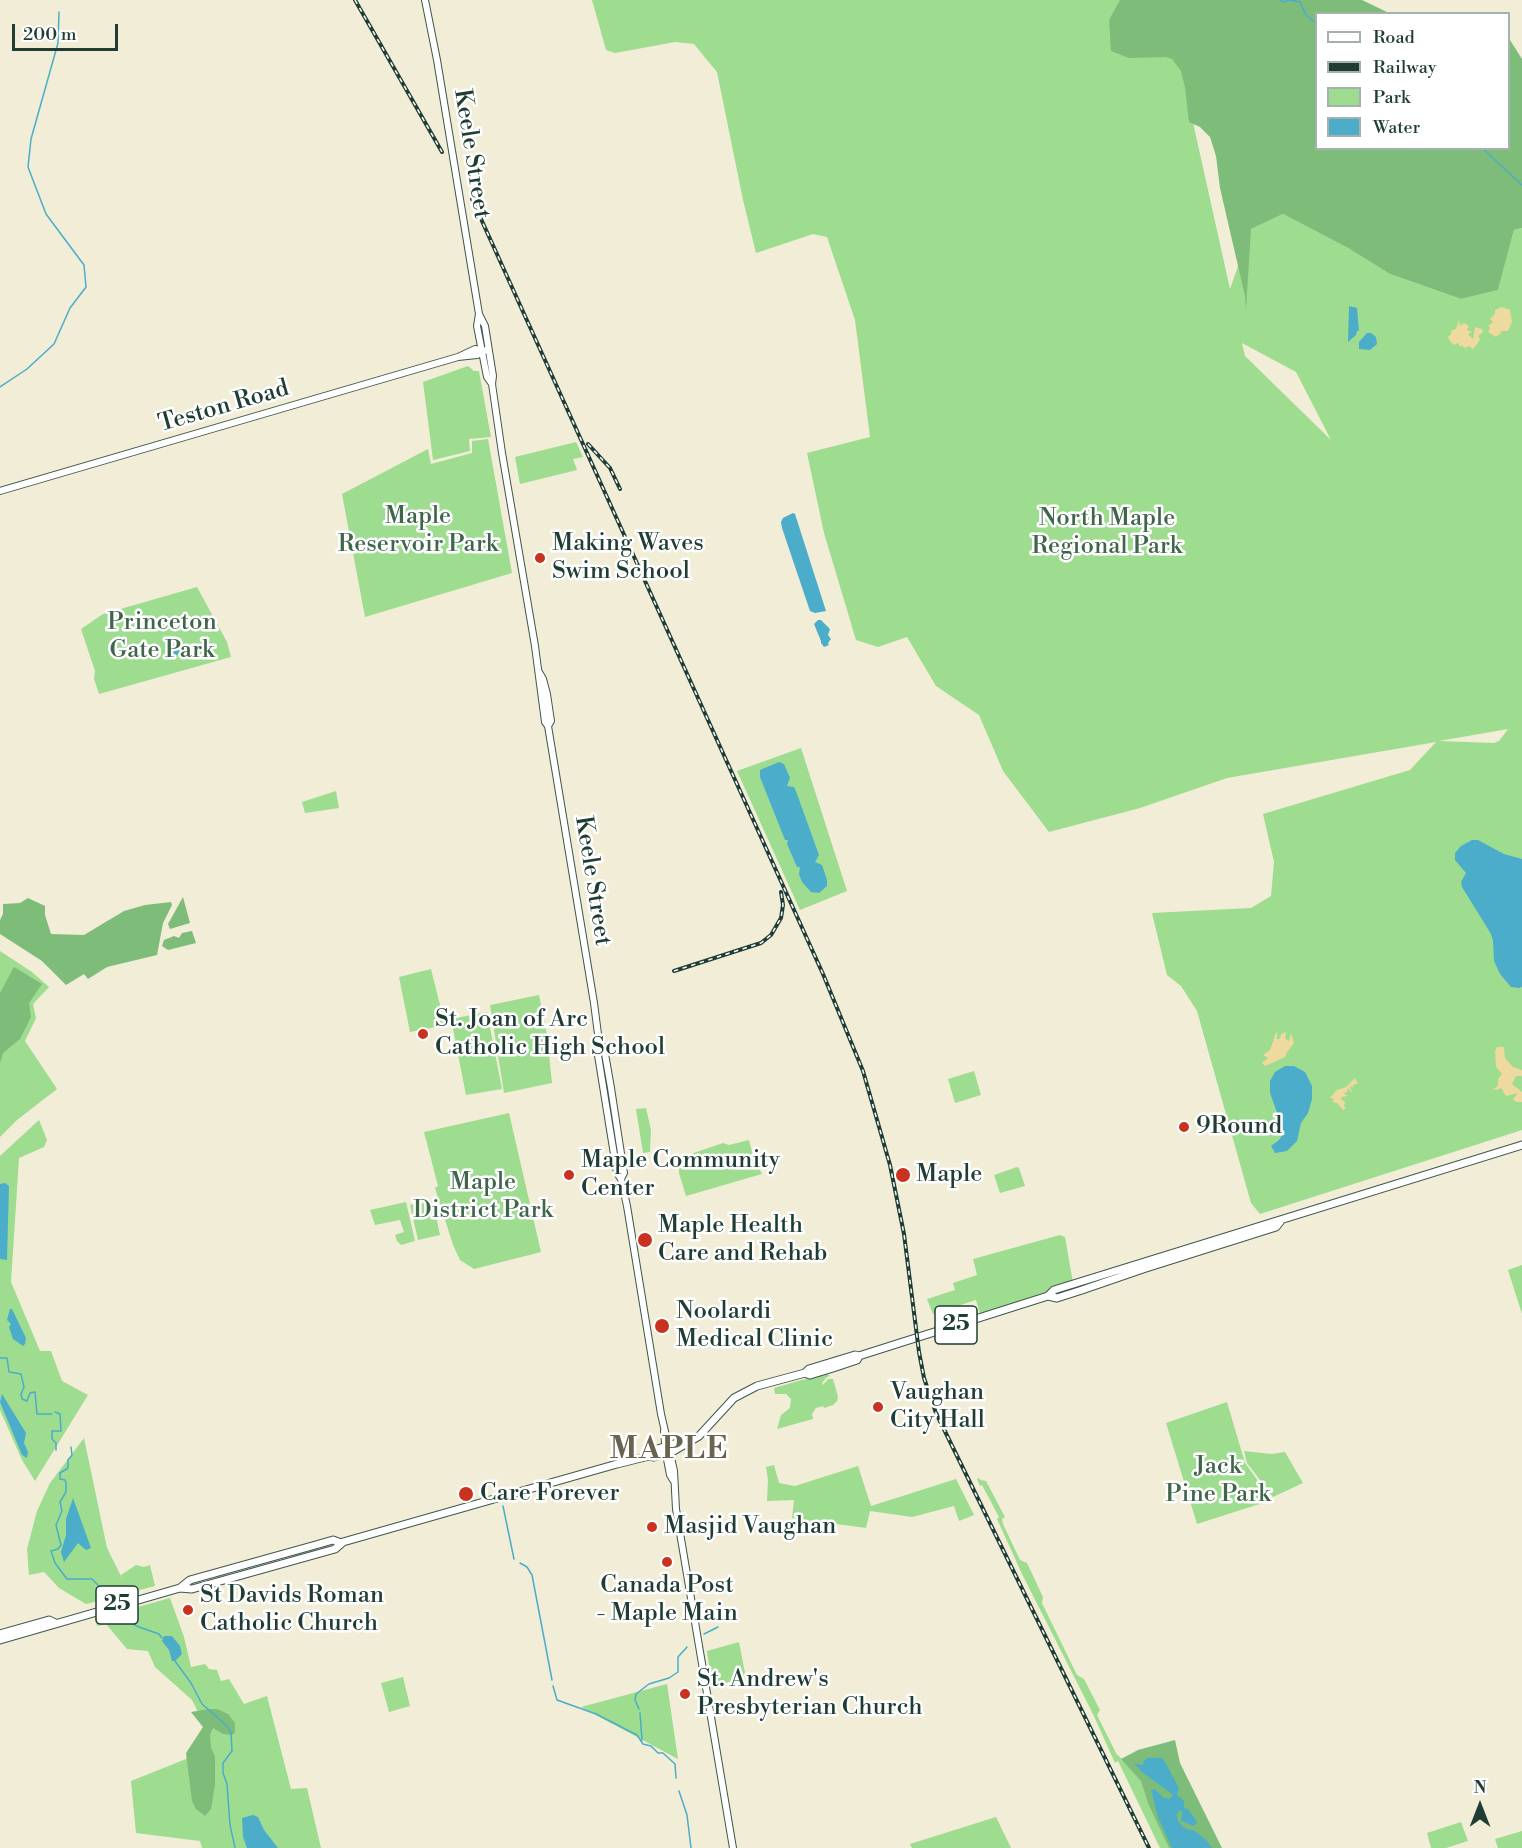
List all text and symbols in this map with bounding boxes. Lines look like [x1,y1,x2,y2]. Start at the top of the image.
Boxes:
scale bar [15,12,122,50]
legend [1315,12,1510,150]
text: 200 m [23,23,77,46]
text: Road [1373,26,1415,49]
text: Railway [1373,56,1436,79]
text: Park [1373,86,1410,109]
street label: Keele Street [447,87,495,221]
text: Water [1373,116,1420,139]
street label: Teston Road [156,375,292,439]
park label: Maple Reservoir Park [338,503,498,559]
park label: North Maple Regional Park [1032,505,1182,561]
place label: Making Waves Swim School [552,530,704,586]
marker: Making Waves Swim School [533,551,547,565]
park label: Princeton Gate Park [107,609,217,665]
street label: Keele Street [568,814,616,948]
place label: St. Joan of Arc Catholic High School [435,1006,665,1062]
marker: St. Joan of Arc Catholic High School [416,1027,430,1041]
place label: 9Round [1196,1113,1282,1141]
marker: 9Round [1177,1120,1191,1134]
place label: Maple Community Center [581,1147,780,1203]
place label: Maple [916,1161,982,1189]
marker: Maple [894,1166,912,1184]
marker: Maple Community Center [562,1168,576,1182]
park label: Maple District Park [413,1169,553,1225]
place label: Maple Health Care and Rehab [658,1212,828,1268]
marker: Maple Health Care and Rehab [636,1231,654,1249]
place label: Noolardi Medical Clinic [676,1298,833,1354]
road number: 25 [935,1306,977,1344]
marker: Noolardi Medical Clinic [653,1317,671,1335]
place label: Vaughan City Hall [890,1379,985,1435]
marker: Vaughan City Hall [871,1400,885,1414]
district label: MAPLE [609,1433,729,1469]
park label: Jack Pine Park [1165,1453,1271,1509]
place label: Care Forever [480,1480,620,1508]
marker: Care Forever [457,1485,475,1503]
place label: Masjid Vaughan [664,1513,836,1541]
marker: Masjid Vaughan [645,1520,659,1534]
marker: Canada Post - Maple Main [660,1555,674,1569]
place label: Canada Post - Maple Main [596,1572,738,1628]
place label: St Davids Roman Catholic Church [200,1582,384,1638]
road number: 25 [96,1586,138,1624]
marker: St Davids Roman Catholic Church [181,1603,195,1617]
place label: St. Andrew's Presbyterian Church [697,1666,923,1722]
marker: St. Andrew's Presbyterian Church [678,1687,692,1701]
north arrow [1450,1776,1510,1836]
text: N [1474,1778,1486,1798]

